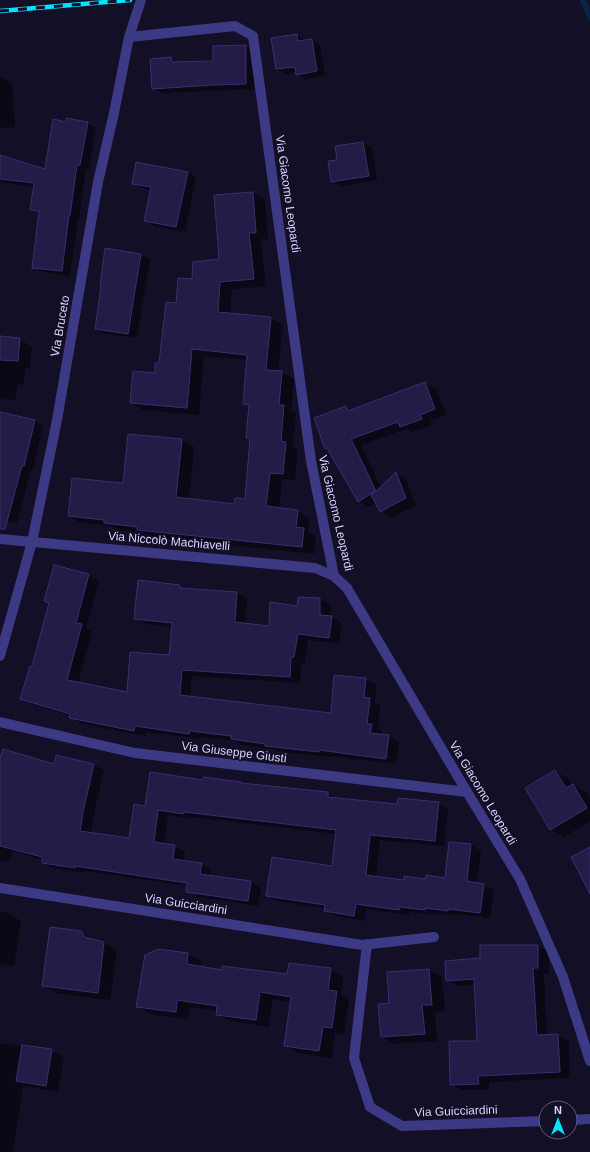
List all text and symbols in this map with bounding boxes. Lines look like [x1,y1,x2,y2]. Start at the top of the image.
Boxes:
street label: Via Giacomo Leopardi [273,134,303,254]
street label: Via Bruceto [48,294,72,358]
street label: Via Giacomo Leopardi [316,454,356,572]
street label: Via Niccolò Machiavelli [107,529,231,553]
street label: Via Giuseppe Giusti [181,739,287,765]
street label: Via Giacomo Leopardi [446,739,520,847]
street label: Via Guicciardini [144,891,228,917]
north arrow [538,1100,578,1140]
street label: Via Guicciardini [414,1103,498,1119]
text: N [554,1104,562,1116]

